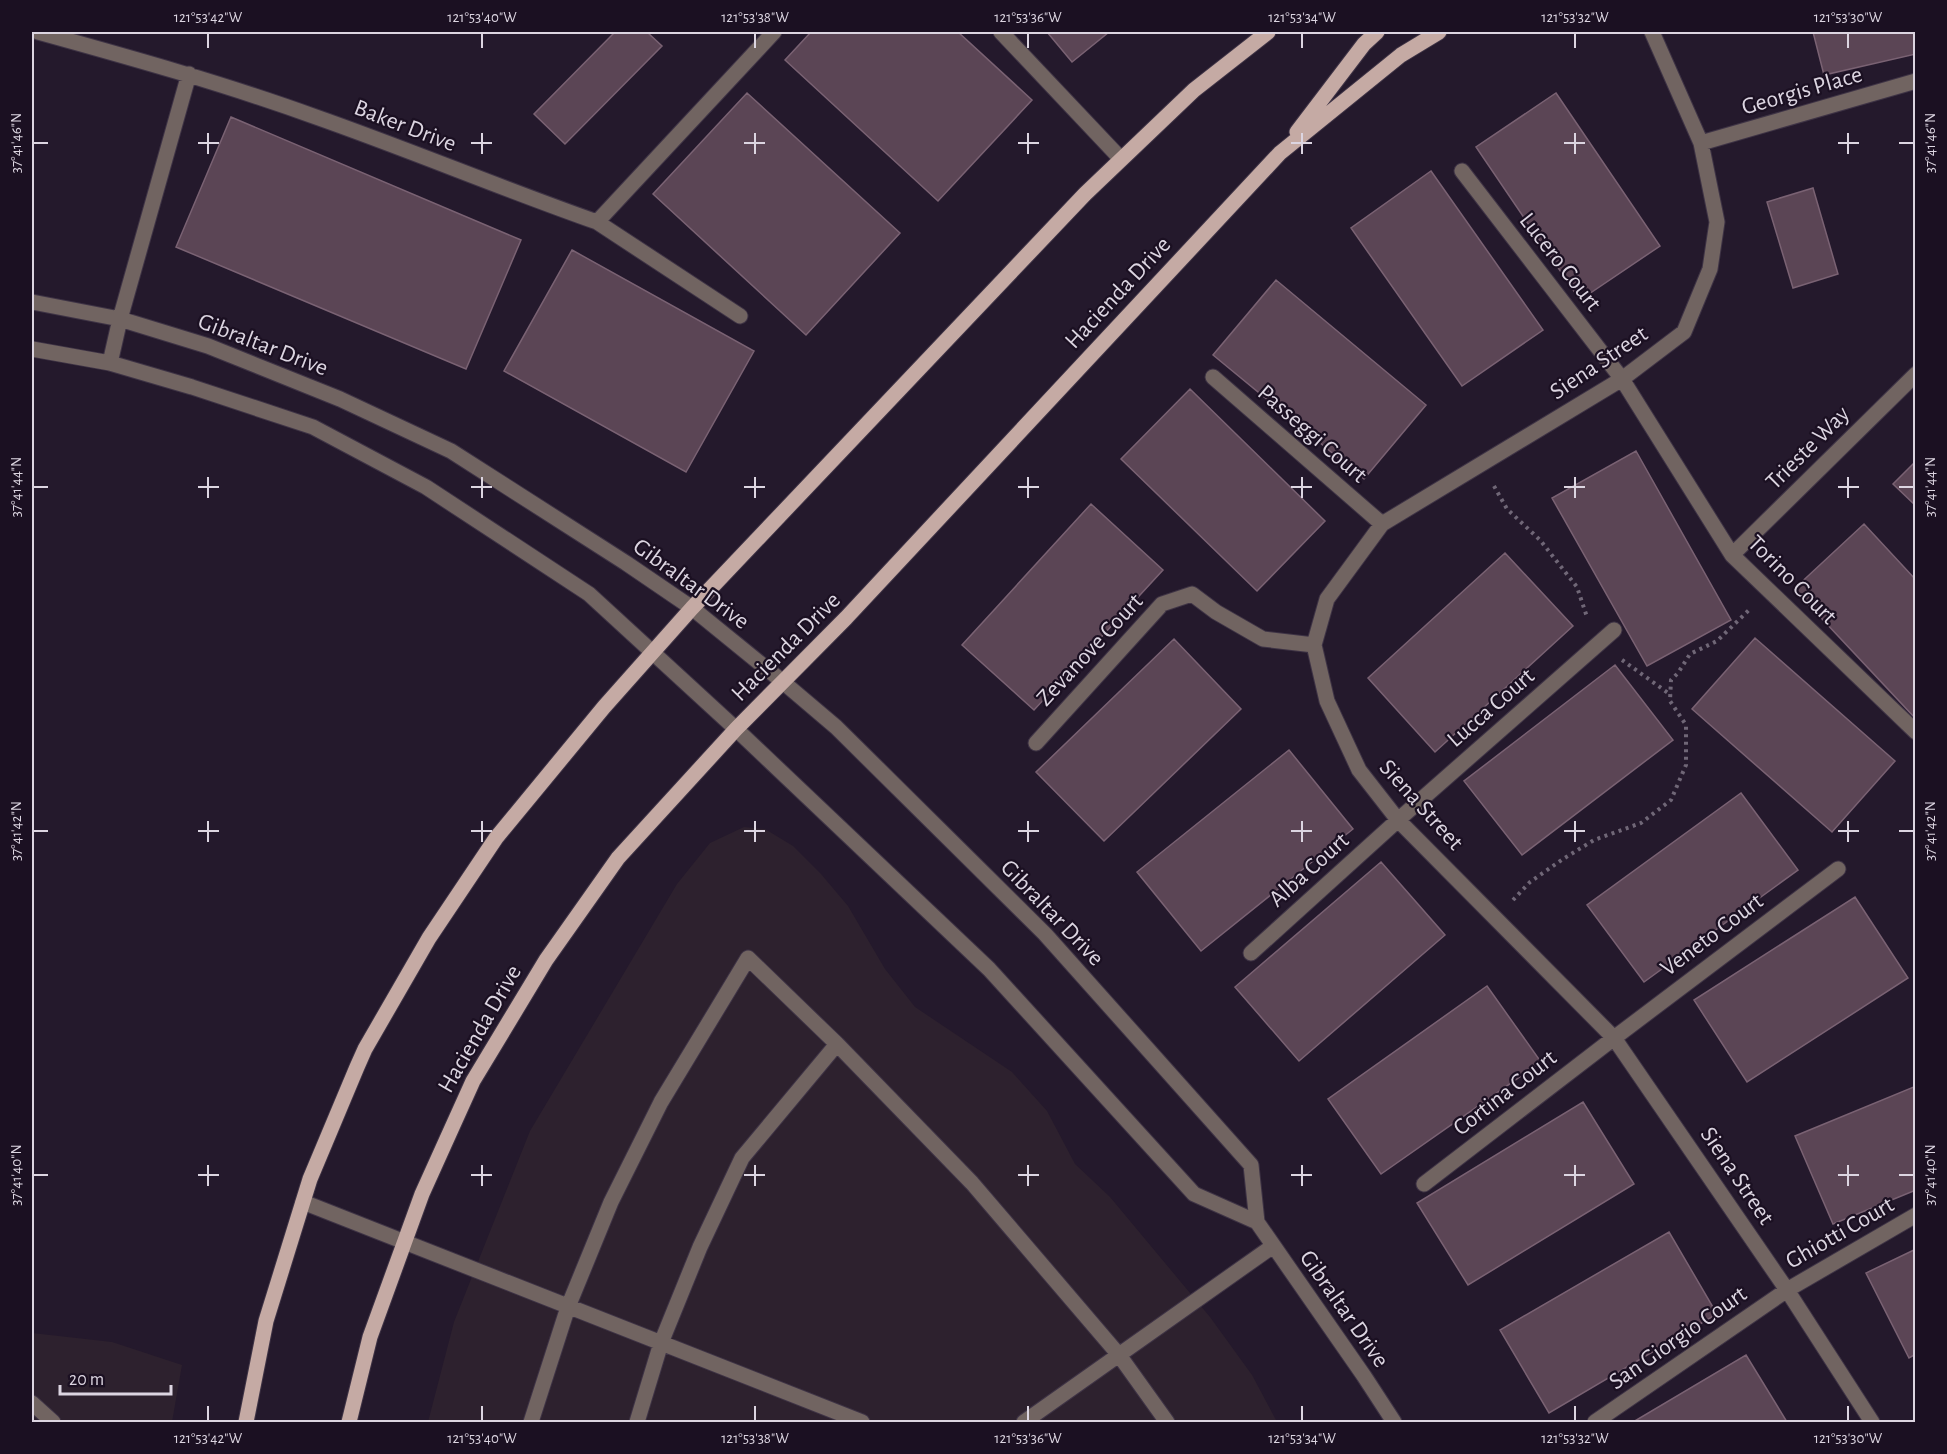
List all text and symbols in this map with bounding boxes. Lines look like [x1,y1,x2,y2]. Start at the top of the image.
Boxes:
text: 121°53'42"W [174,10,243,25]
text: 121°53'40"W [447,10,517,25]
text: 121°53'38"W [721,10,789,25]
text: 121°53'36"W [994,10,1062,25]
text: 121°53'34"W [1268,10,1336,25]
text: 121°53'32"W [1541,10,1609,25]
text: 121°53'30"W [1814,10,1883,25]
street label: Georgis Place [1739,62,1865,120]
street label: Baker Drive [351,96,459,156]
text: 37°41'46"N [9,113,24,173]
text: 37°41'46"N [1923,113,1938,173]
street label: Lucero Court [1514,208,1606,316]
street label: Hacienda Drive [1060,233,1176,353]
street label: Gibraltar Drive [195,309,331,381]
street label: Siena Street [1546,322,1652,404]
street label: Passeggi Court [1253,380,1371,488]
street label: Trieste Way [1762,402,1854,494]
text: 37°41'44"N [9,457,24,517]
text: 37°41'44"N [1923,457,1938,517]
street label: Torino Court [1743,531,1841,629]
street label: Gibraltar Drive [629,534,753,634]
street label: Hacienda Drive [727,588,845,706]
street label: Zevanove Court [1032,589,1148,711]
street label: Lucca Court [1443,664,1539,752]
street label: Siena Street [1375,755,1468,855]
text: 37°41'42"N [9,801,24,861]
text: 37°41'42"N [1923,801,1938,861]
street label: Alba Court [1264,828,1354,912]
street label: Gibraltar Drive [996,855,1108,971]
street label: Veneto Court [1656,889,1768,981]
street label: Hacienda Drive [434,961,526,1097]
street label: Cortina Court [1449,1045,1561,1140]
street label: Siena Street [1696,1123,1778,1229]
text: 37°41'40"N [9,1144,24,1206]
text: 37°41'40"N [1923,1144,1938,1206]
street label: Ghiotti Court [1782,1192,1898,1274]
street label: Gibraltar Drive [1295,1246,1393,1372]
street label: San Giorgio Court [1605,1282,1752,1394]
scale bar [60,1358,171,1396]
text: 20 m [69,1371,104,1389]
text: 121°53'42"W [174,1431,243,1446]
text: 121°53'40"W [447,1431,517,1446]
text: 121°53'38"W [721,1431,789,1446]
text: 121°53'36"W [994,1431,1062,1446]
text: 121°53'34"W [1268,1431,1336,1446]
text: 121°53'32"W [1541,1431,1609,1446]
text: 121°53'30"W [1814,1431,1883,1446]

